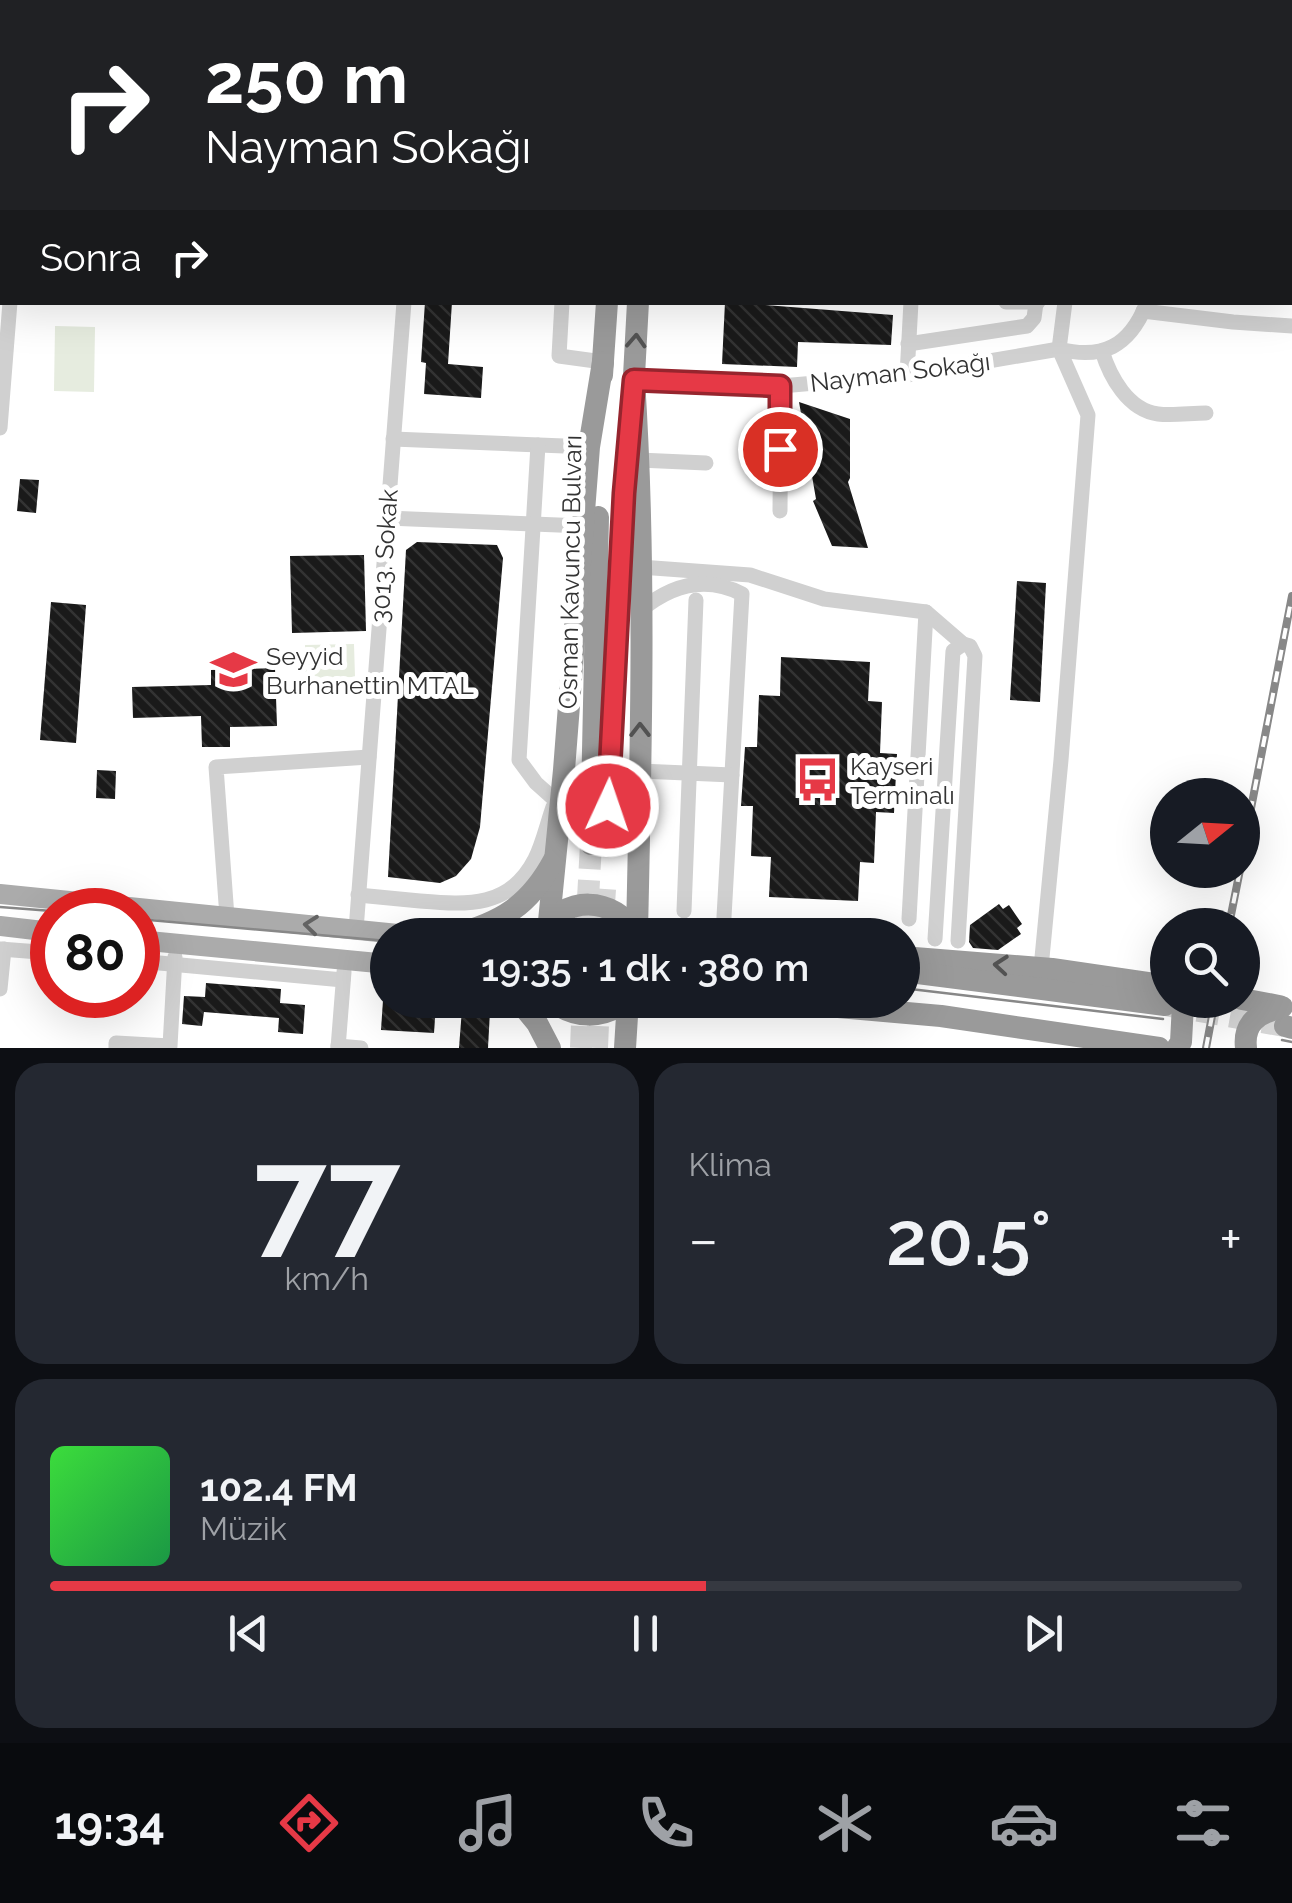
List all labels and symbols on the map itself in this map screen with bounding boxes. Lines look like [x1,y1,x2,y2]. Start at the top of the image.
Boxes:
one-way arrow [625,333,646,349]
street label: Nayman Sokağı [808,346,992,398]
pin [738,407,823,492]
street label: Osman Kavuncu Bulvarı [553,435,587,709]
street label: 3013. Sokak [364,487,404,624]
place label: Seyyid Burhanettin MTAL [266,641,474,700]
school or university icon: Seyyid Burhanettin MTAL [209,646,257,694]
one-way arrow [629,721,651,736]
place label: Kayseri Terminalı [850,751,955,810]
position arrow [556,754,660,858]
bus stop icon: Kayseri Terminalı [793,756,841,804]
north arrow [1150,778,1260,888]
speed limit sign: 80 [30,888,160,1018]
one-way arrow [303,915,319,936]
one-way arrow [993,954,1009,976]

